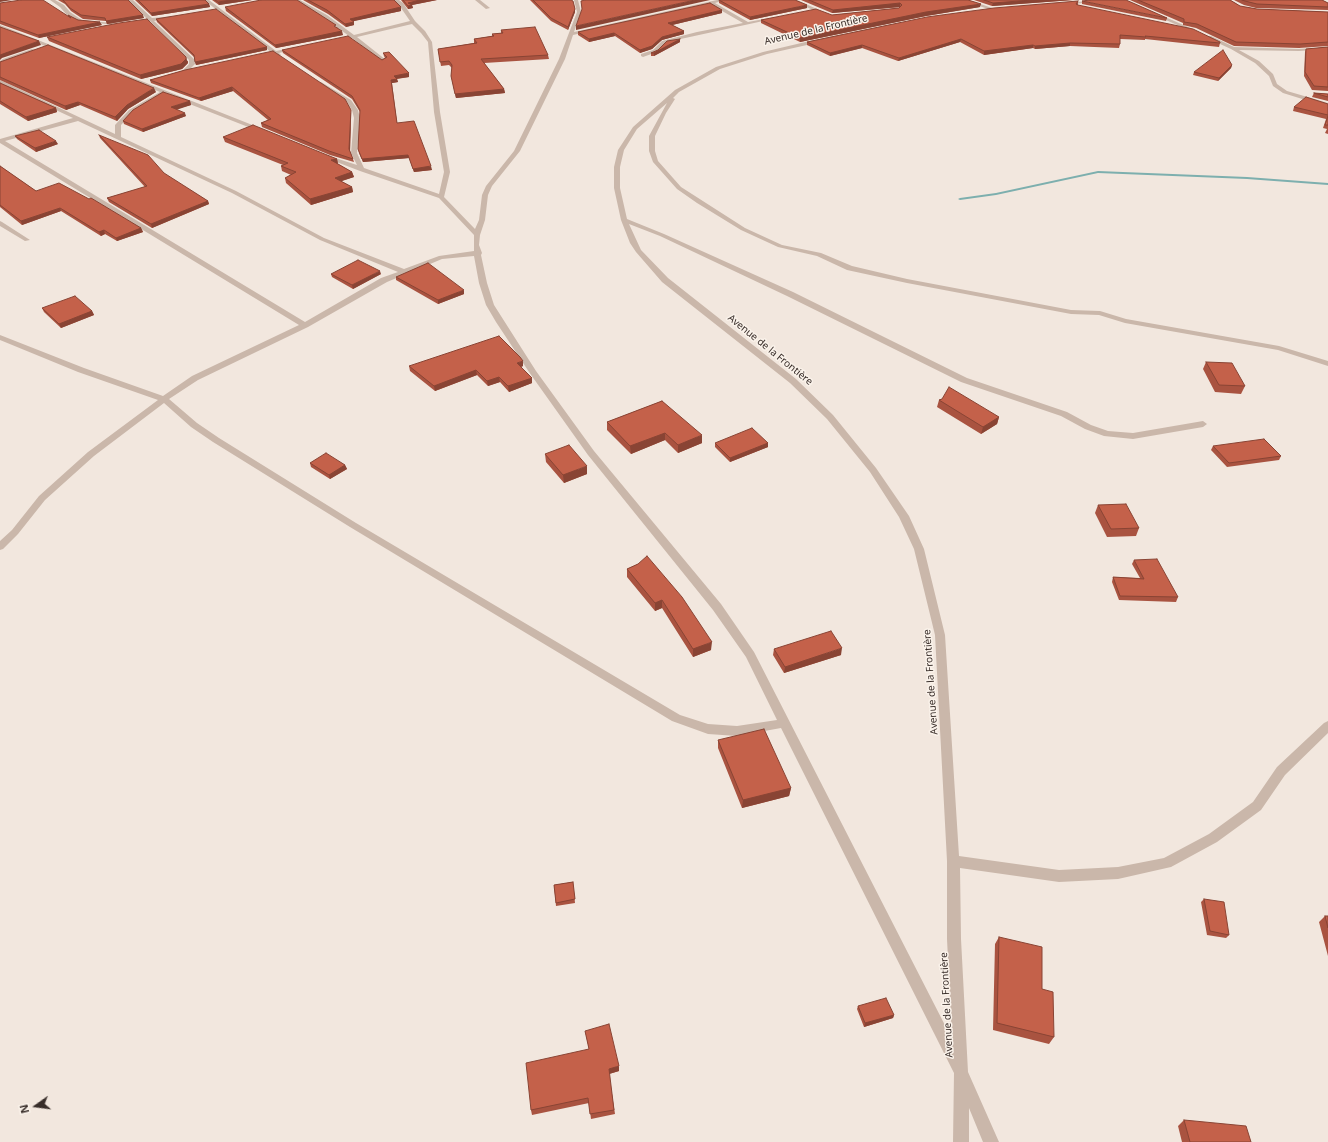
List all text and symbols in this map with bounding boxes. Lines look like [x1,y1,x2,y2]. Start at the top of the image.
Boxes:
street label: Avenue de la Frontière [763,12,869,48]
street label: Avenue de la Frontière [725,312,815,388]
street label: Avenue de la Frontière [921,629,941,735]
street label: Avenue de la Frontière [938,952,956,1058]
north arrow [16,1086,56,1126]
text: N [16,1103,32,1115]

